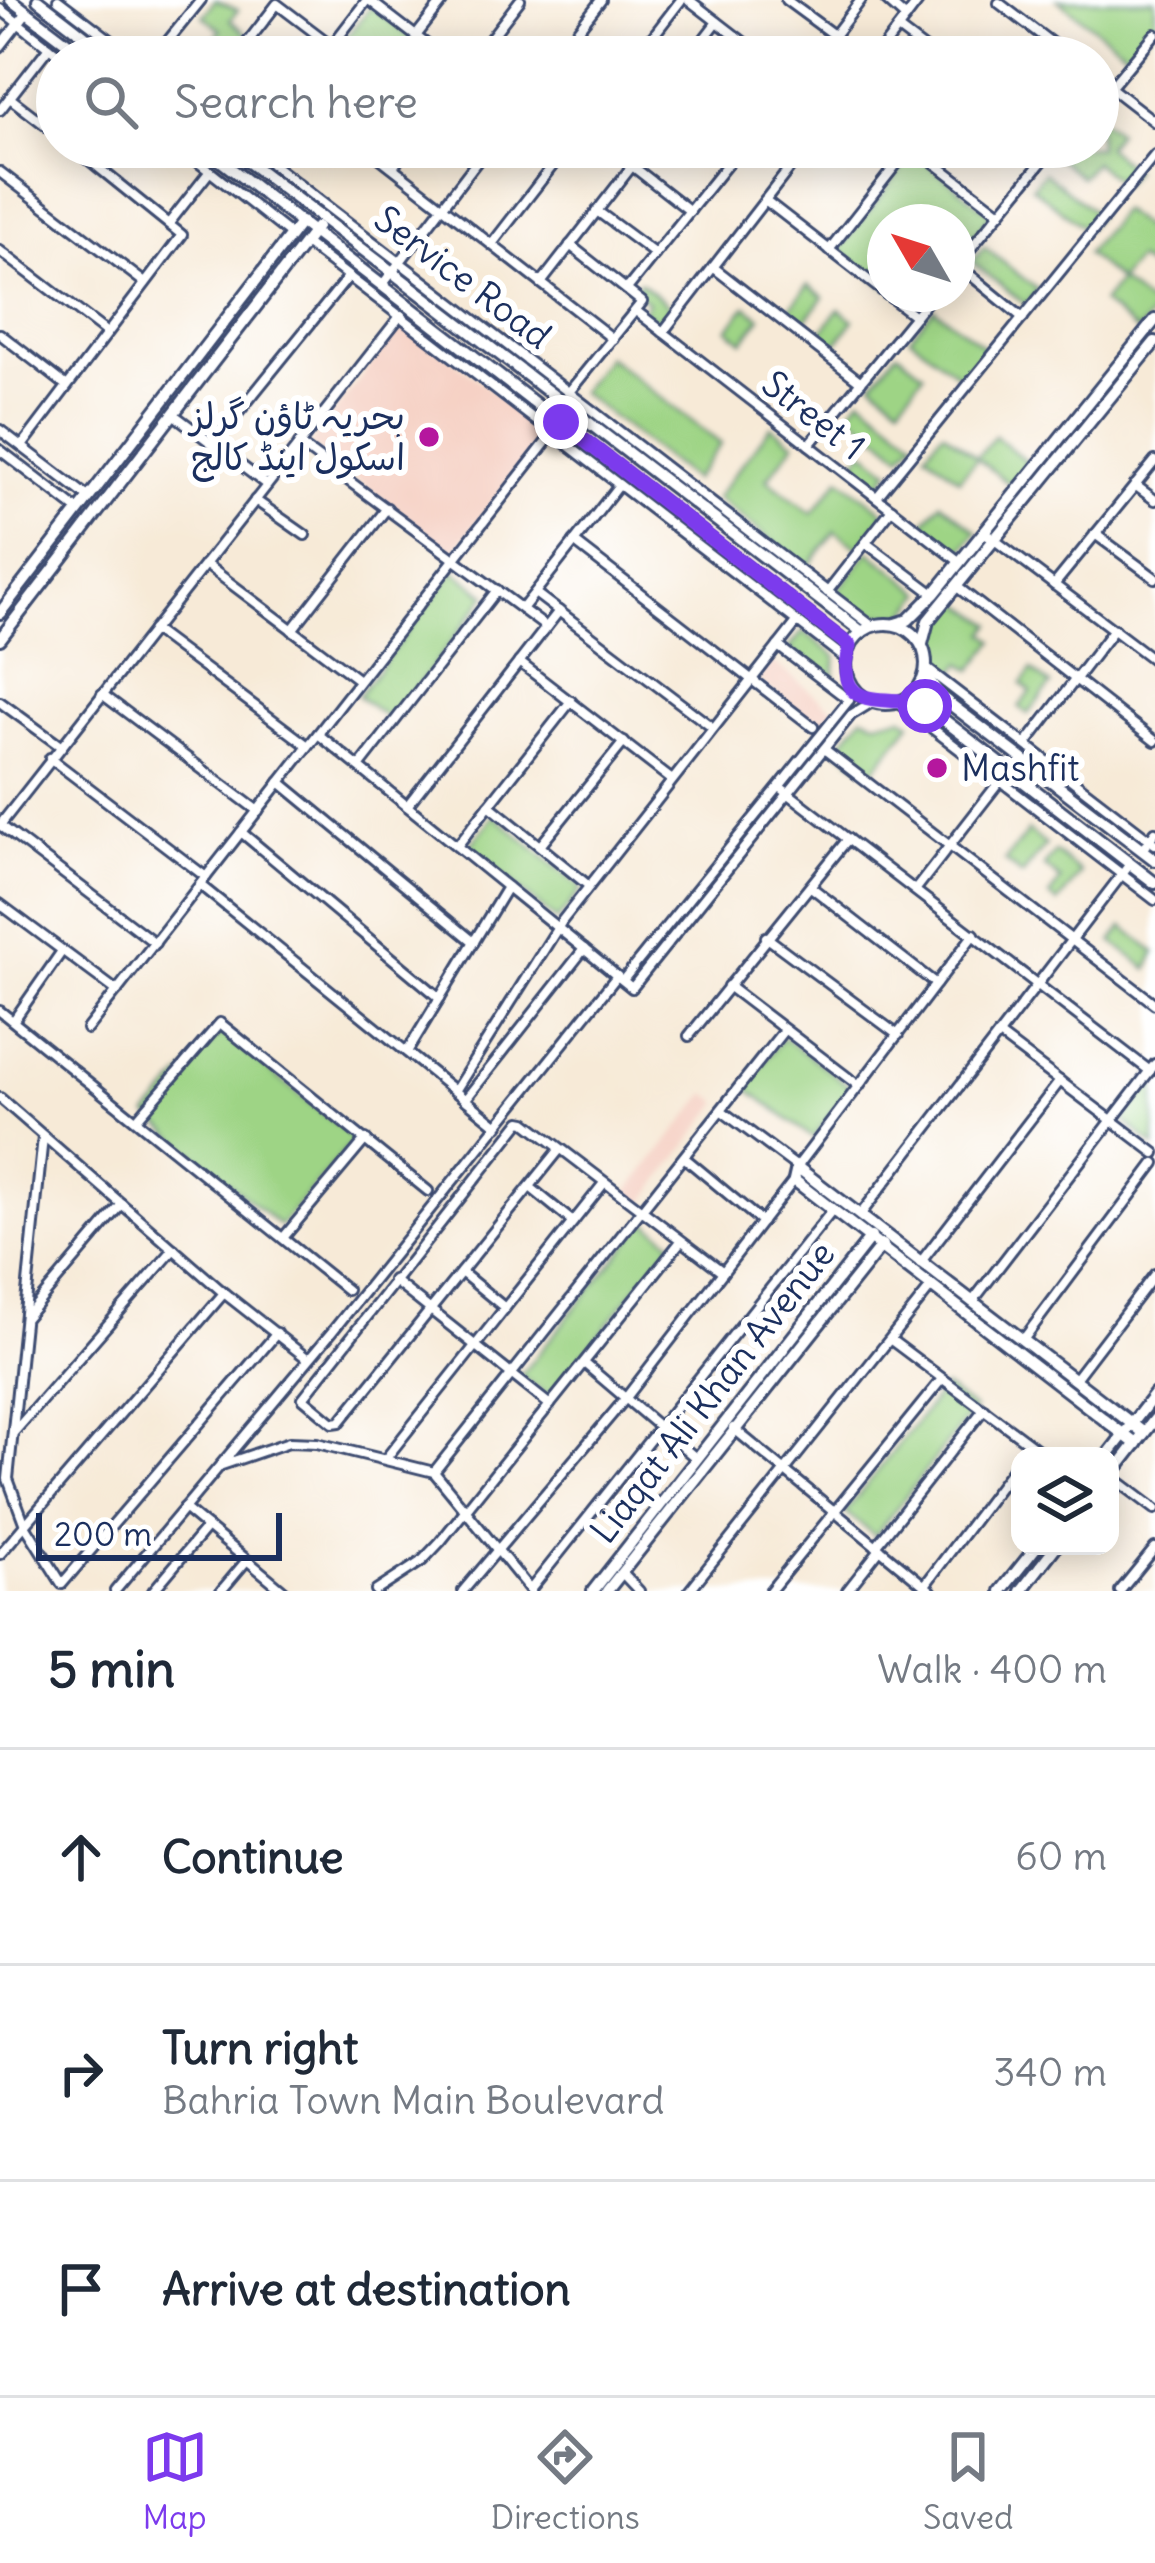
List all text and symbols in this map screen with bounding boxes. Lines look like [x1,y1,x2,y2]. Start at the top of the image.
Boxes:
search box [36,36,1119,168]
icon: search [78,69,144,135]
text: Search here [174,74,418,130]
street label: Service Road [365,196,560,358]
north arrow [867,204,975,312]
street label: Street 1 [753,361,874,470]
place label: بحریہ ٹاؤن گرلز اسکول اینڈ کالج [187,394,405,482]
route end [534,395,588,449]
marker: بحریہ ٹاؤن گرلز اسکول اینڈ کالج [416,424,442,450]
route start [898,679,952,733]
place label: Mashfit [961,746,1079,791]
marker: Mashfit [924,755,950,781]
street label: Liaqat Ali Khan Avenue [581,1232,844,1552]
map controls [1011,1447,1119,1555]
button: layers [1011,1447,1119,1555]
scale bar [36,1507,282,1560]
text: 200 m [54,1513,152,1555]
text: 5 min [48,1637,175,1701]
text: Walk · 400 m [877,1645,1107,1694]
icon: ahead [48,1824,114,1890]
text: Continue [162,1829,344,1885]
text: 60 m [1015,1832,1107,1881]
text: Turn right [162,2020,358,2076]
icon: right [48,2040,114,2106]
text: 340 m [993,2048,1107,2097]
text: Bahria Town Main Boulevard [162,2076,664,2125]
icon: arrive [48,2256,114,2322]
text: Arrive at destination [162,2261,571,2317]
tab: Map [142,2424,208,2538]
tab: Directions [491,2424,640,2538]
tab: Saved [923,2424,1013,2538]

